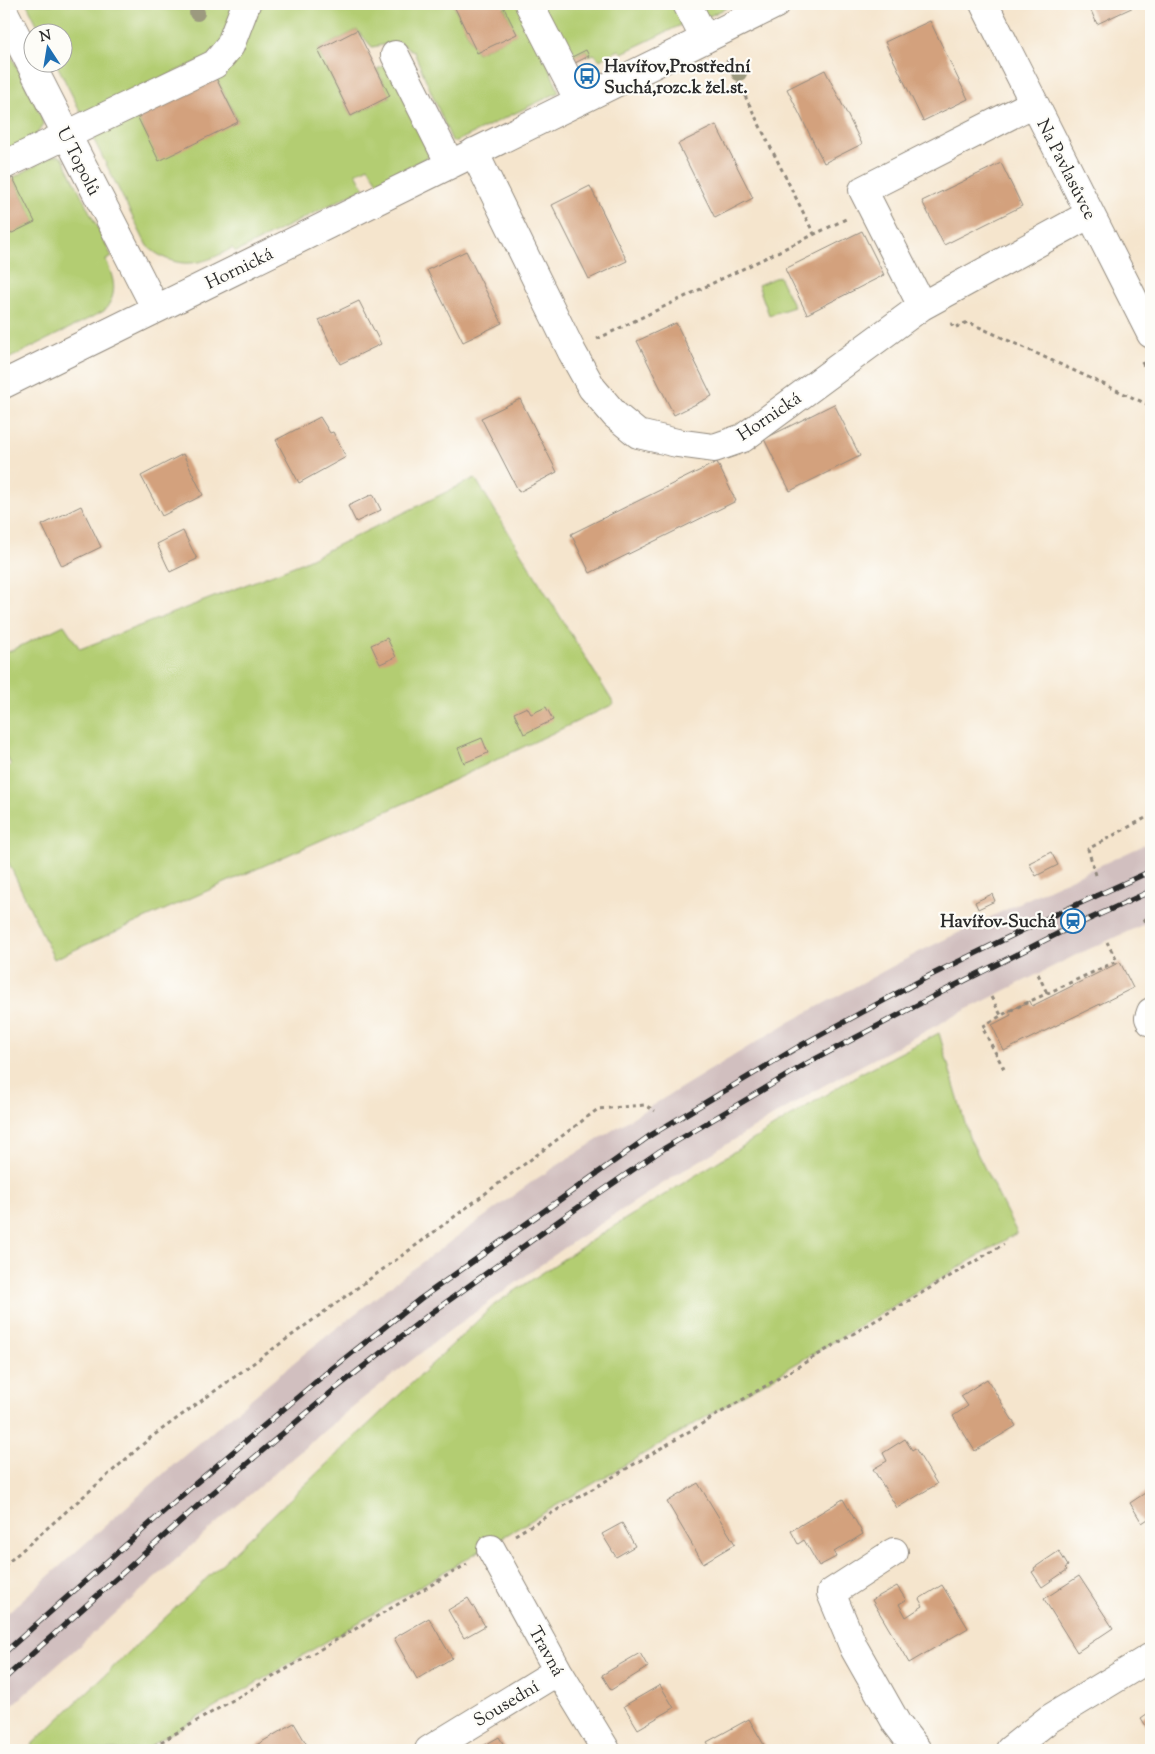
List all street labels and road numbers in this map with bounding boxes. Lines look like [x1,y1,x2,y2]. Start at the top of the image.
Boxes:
street label: Na Pavlasůvce [1029,115,1102,225]
street label: U Topolů [49,123,106,201]
street label: Hornická [202,242,278,297]
street label: Hornická [733,387,808,449]
street label: Travná [521,1622,570,1682]
street label: Sousední [469,1675,545,1734]

